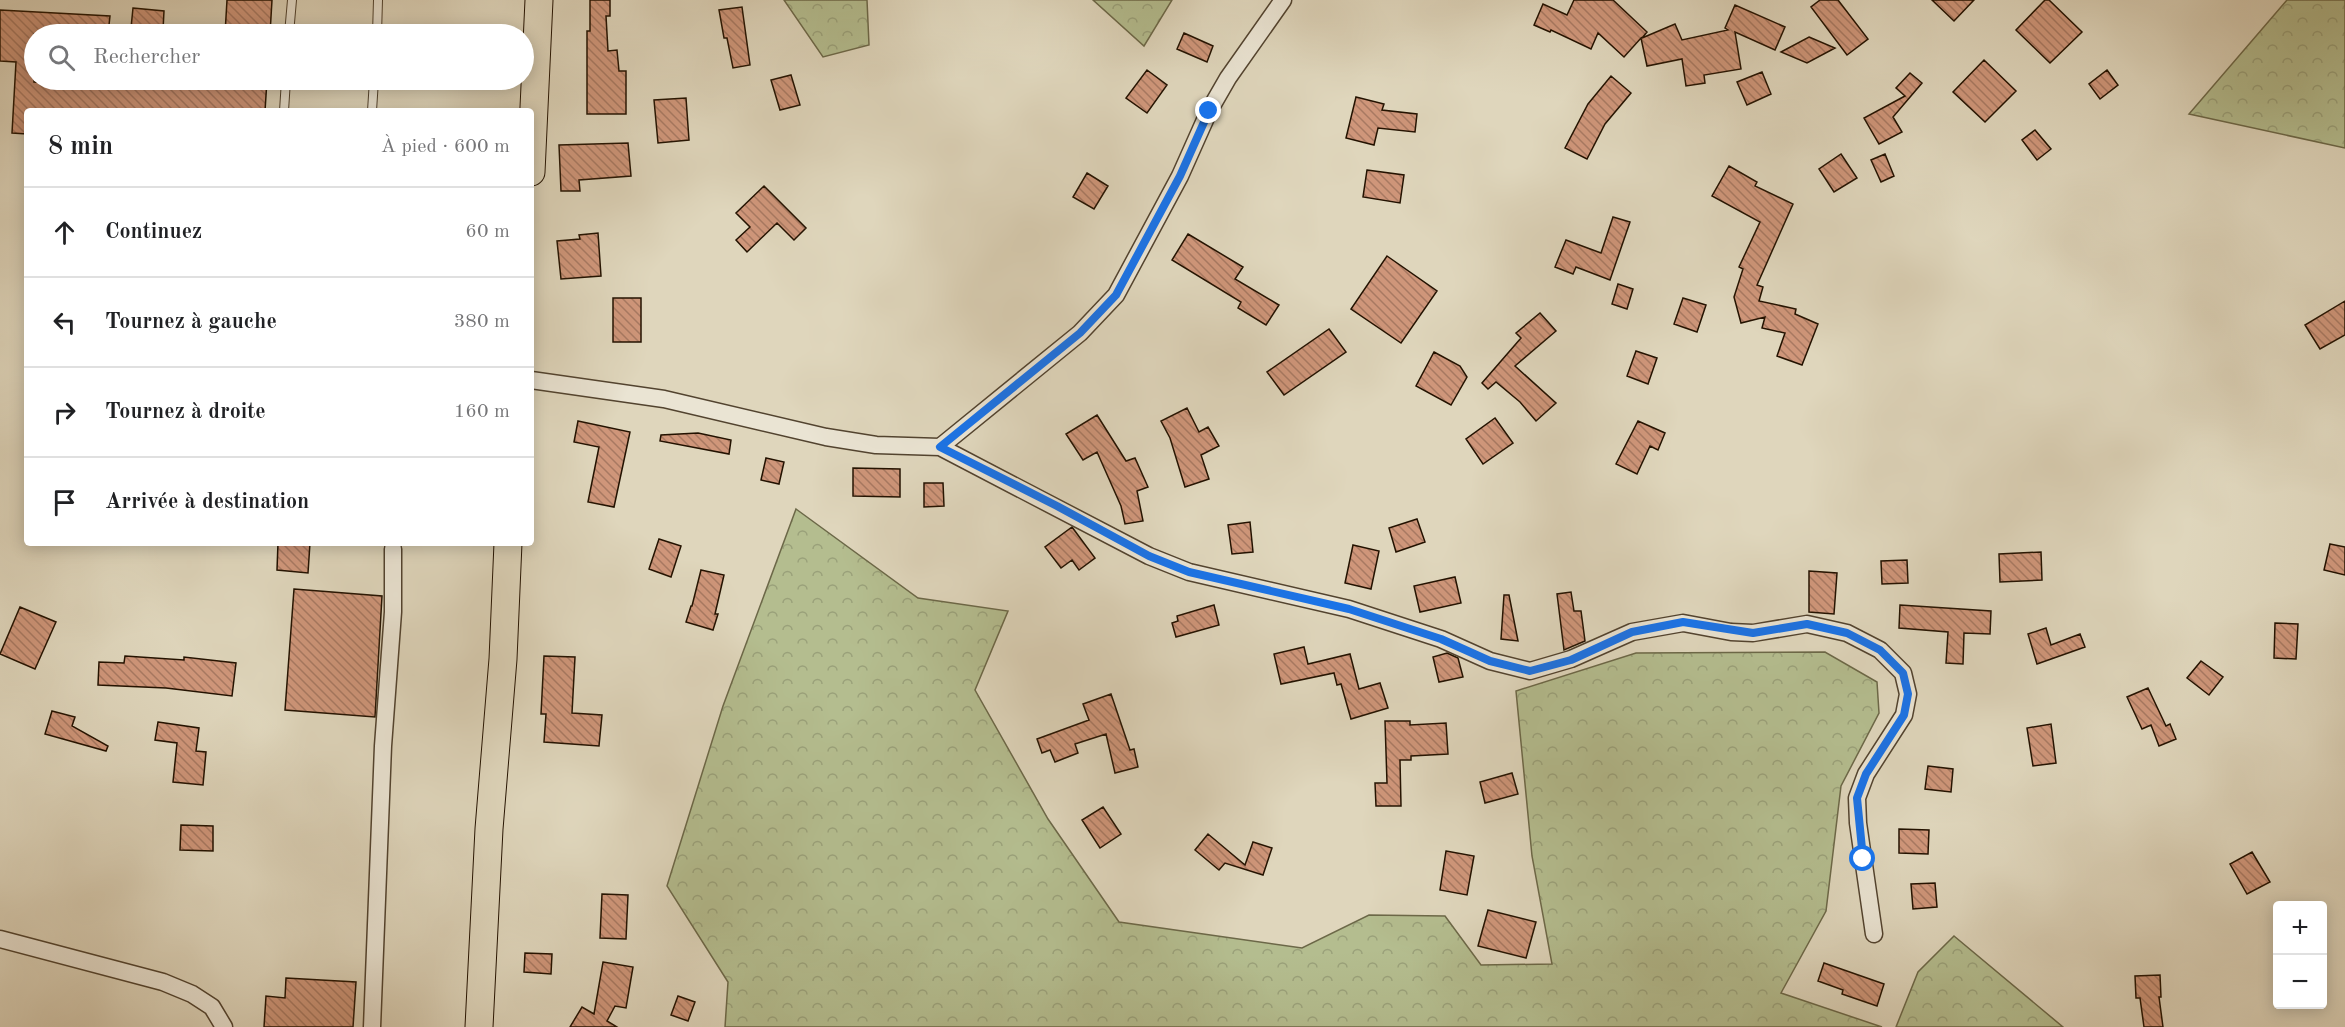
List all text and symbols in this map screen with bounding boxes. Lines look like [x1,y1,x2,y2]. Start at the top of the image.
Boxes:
search box [24,24,534,90]
icon: search [45,41,78,74]
text: Rechercher [93,46,200,68]
route end [1195,97,1221,123]
text: 8 min [48,134,113,160]
text: À pied · 600 m [381,137,510,157]
icon: ahead [48,216,81,249]
text: Continuez [105,221,202,243]
text: 60 m [465,222,510,242]
icon: left [48,306,81,339]
text: Tournez à gauche [105,311,277,333]
text: 380 m [454,312,510,332]
icon: right [48,396,81,429]
text: Tournez à droite [105,401,266,423]
text: 160 m [454,402,510,422]
icon: arrive [48,486,81,519]
text: Arrivée à destination [105,491,309,513]
route start [1849,845,1875,871]
map controls [2273,901,2327,1009]
button: + [2273,901,2327,955]
button: − [2273,955,2327,1009]

